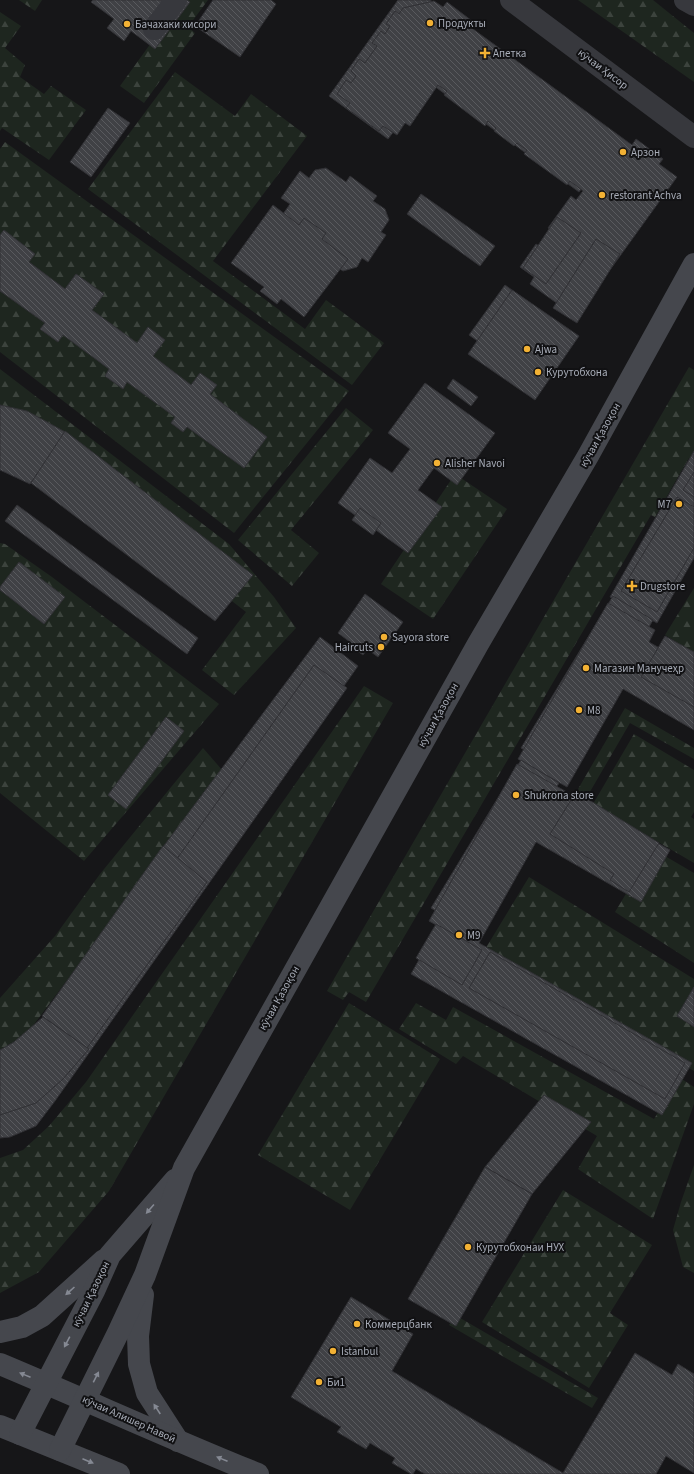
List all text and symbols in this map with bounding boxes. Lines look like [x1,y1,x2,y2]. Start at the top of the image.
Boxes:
place label: Продукты [438,16,486,31]
place label: Бачахаки хисори [135,17,217,32]
marker: Продукты [425,18,435,28]
marker: Бачахаки хисори [122,19,132,29]
street label: кӯчаи Ҳисор [575,45,631,93]
place label: Апетка [493,46,526,61]
marker: Апетка [480,48,490,58]
place label: Арзон [631,145,660,160]
marker: Арзон [618,147,628,157]
place label: restorant Achva [610,188,682,203]
marker: restorant Achva [597,190,607,200]
place label: Ajwa [535,342,557,357]
marker: Ajwa [522,344,532,354]
place label: Курутобхона [546,365,608,380]
marker: Курутобхона [533,367,543,377]
street label: кӯчаи Қазоқон [576,400,624,470]
place label: Alisher Navoi [445,456,505,471]
marker: Alisher Navoi [432,458,442,468]
place label: М7 [658,497,671,512]
marker: М7 [674,499,684,509]
place label: Drugstore [640,579,686,594]
marker: Drugstore [627,581,637,591]
place label: Sayora store [392,630,449,645]
marker: Sayora store [379,632,389,642]
place label: Haircuts [335,640,373,655]
marker: Haircuts [376,642,386,652]
place label: Магазин Манучеҳр [594,661,684,676]
marker: Магазин Манучеҳр [581,663,591,673]
street label: кӯчаи Қазоқон [414,680,462,750]
place label: М8 [587,703,601,718]
marker: М8 [574,705,584,715]
place label: Shukrona store [524,788,594,803]
marker: Shukrona store [511,790,521,800]
place label: М9 [467,928,480,943]
marker: М9 [454,930,464,940]
street label: кӯчаи Қазоқон [255,963,303,1033]
one-way arrow [146,1204,155,1213]
place label: Курутобхонаи НУХ [476,1240,565,1255]
marker: Курутобхонаи НУХ [463,1242,473,1252]
street label: кӯчаи Қазоқон [69,1259,113,1329]
one-way arrow [65,1286,75,1295]
place label: Коммерцбанк [365,1317,432,1332]
marker: Коммерцбанк [352,1319,362,1329]
one-way arrow [64,1336,70,1347]
place label: Istanbul [341,1344,378,1359]
marker: Istanbul [328,1346,338,1356]
one-way arrow [19,1371,31,1377]
one-way arrow [93,1371,99,1383]
place label: Би1 [327,1375,345,1390]
marker: Би1 [314,1377,324,1387]
street label: кӯчаи Алишер Навоӣ [80,1392,178,1446]
one-way arrow [153,1403,160,1414]
one-way arrow [215,1456,227,1462]
one-way arrow [83,1458,94,1464]

